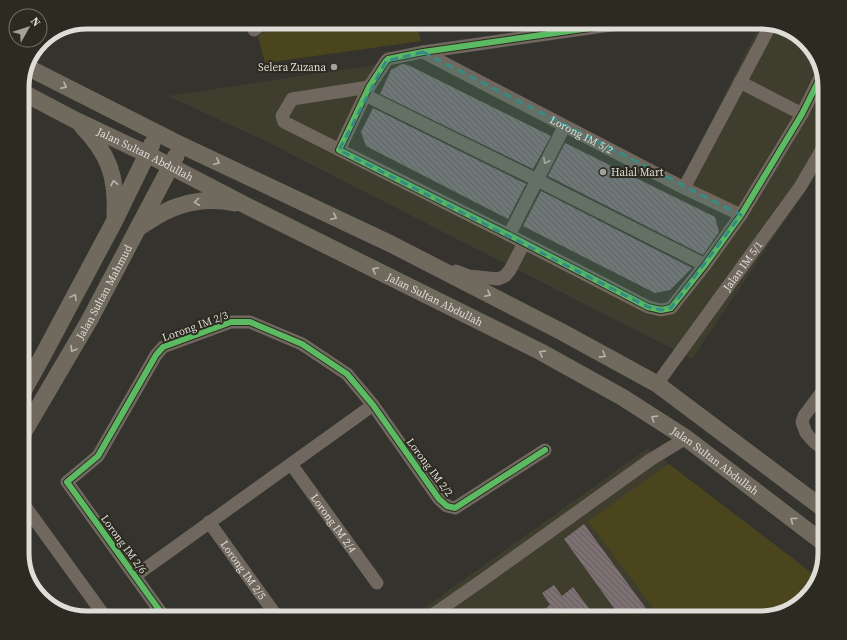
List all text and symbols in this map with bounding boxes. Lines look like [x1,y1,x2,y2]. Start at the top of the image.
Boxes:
north arrow [8,8,48,48]
text: N [27,14,44,30]
place label: Selera Zuzana [258,60,326,75]
marker: Selera Zuzana [329,62,339,72]
one-way arrow [60,81,67,89]
street label: Lorong IM 5/2 [547,112,616,158]
street label: Jalan Sultan Abdullah [93,124,196,185]
one-way arrow [212,157,220,165]
one-way arrow [544,157,551,165]
place label: Halal Mart [611,165,664,180]
marker: Halal Mart [598,167,608,177]
one-way arrow [110,180,118,186]
one-way arrow [194,197,200,206]
one-way arrow [330,212,338,220]
street label: Jalan IM 5/1 [719,238,766,295]
street label: Jalan Sultan Mahmud [72,241,136,343]
one-way arrow [372,267,380,275]
street label: Jalan Sultan Abdullah [383,269,486,330]
one-way arrow [484,289,492,297]
one-way arrow [69,294,77,301]
street label: Lorong IM 2/3 [160,307,231,345]
one-way arrow [70,345,77,352]
one-way arrow [539,350,546,358]
one-way arrow [599,350,606,357]
one-way arrow [652,416,659,423]
street label: Jalan Sultan Abdullah [667,423,762,499]
street label: Lorong IM 2/2 [403,435,457,500]
street label: Lorong IM 2/4 [307,491,360,556]
street label: Lorong IM 2/6 [97,512,150,577]
one-way arrow [790,517,797,524]
street label: Lorong IM 2/5 [217,538,270,603]

